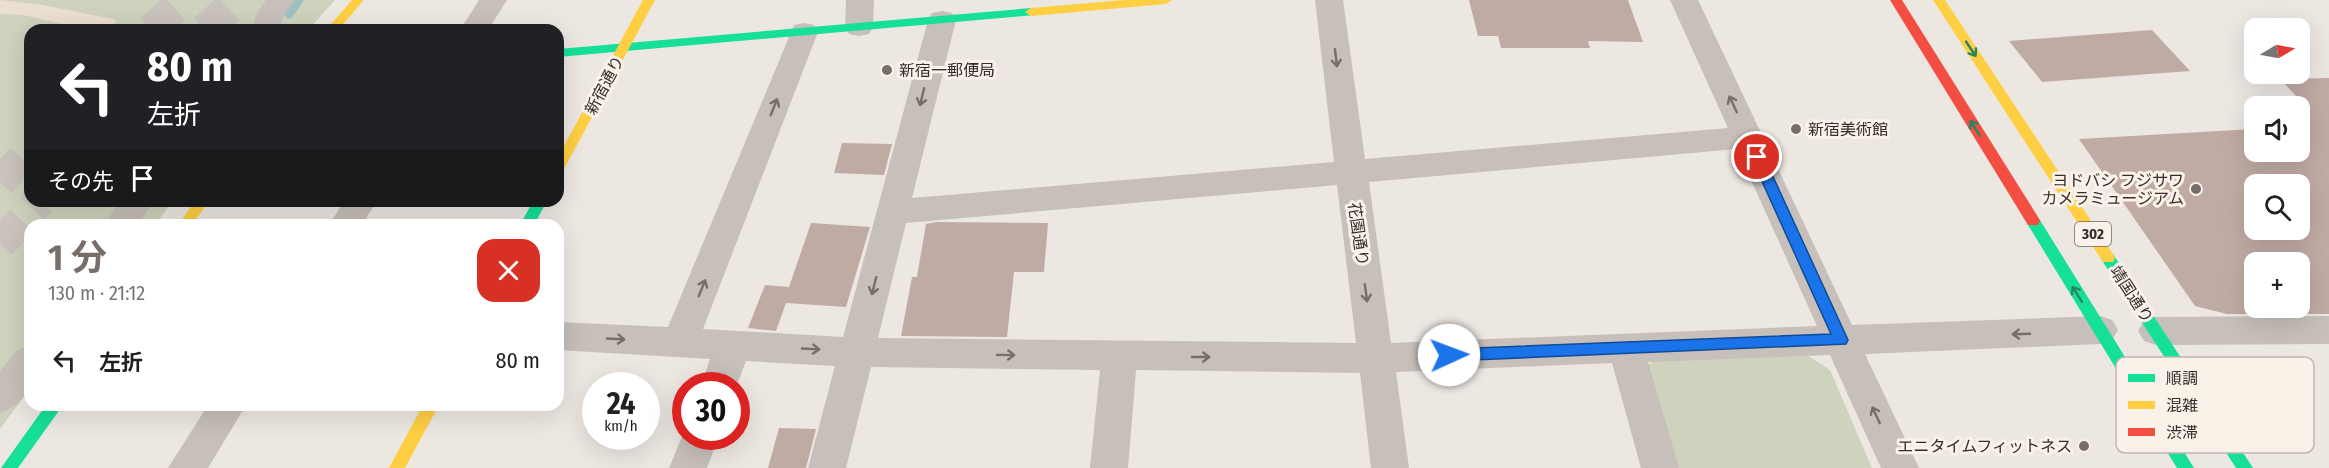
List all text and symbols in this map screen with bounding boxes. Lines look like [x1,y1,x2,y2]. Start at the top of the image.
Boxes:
north arrow [2244,18,2310,84]
map controls [2244,18,2310,318]
one-way arrow [1965,40,1978,57]
text: 80 m [147,42,233,92]
icon: left [48,48,126,126]
one-way arrow [1330,48,1341,67]
street label: 新宿通り [581,53,628,118]
place label: 新宿一郵便局 [899,61,995,80]
marker: 新宿一郵便局 [880,63,894,77]
one-way arrow [916,87,927,106]
one-way arrow [1726,96,1738,114]
button: sound [2244,96,2310,162]
one-way arrow [769,98,780,116]
text: 左折 [147,99,201,131]
place label: 新宿美術館 [1808,120,1888,139]
one-way arrow [1969,120,1981,137]
marker: 新宿美術館 [1789,122,1803,136]
pin [1731,131,1782,182]
icon: arrive [1740,140,1773,173]
icon: arrive [126,162,159,195]
text: その先 [48,168,114,195]
place label: ヨドバシ フジサワ カメラミュージアム [2041,171,2184,208]
button: search [2244,174,2310,240]
marker: ヨドバシ フジサワ カメラミュージアム [2189,182,2203,196]
street label: 花園通り [1345,201,1372,267]
road number: 302 [2075,222,2111,246]
text: 1 分 [48,236,107,280]
button: close [477,239,540,302]
button: + [2244,252,2310,318]
street label: 靖国通り [2106,262,2157,326]
one-way arrow [867,276,879,295]
one-way arrow [697,279,708,298]
text: 130 m · 21:12 [48,281,145,305]
one-way arrow [1361,283,1372,302]
one-way arrow [2071,286,2083,303]
position arrow [1417,323,1481,387]
one-way arrow [2011,328,2031,339]
one-way arrow [606,334,626,345]
icon: left [48,344,81,377]
one-way arrow [801,344,821,355]
text: 80 m [495,347,540,374]
text: 左折 [99,349,143,376]
one-way arrow [996,349,1016,360]
one-way arrow [1191,351,1211,363]
legend [2116,357,2314,453]
text: 順調 [2166,369,2198,388]
speed limit sign: 30 [672,372,750,450]
text: 24 [607,386,635,422]
text: 混雑 [2166,396,2198,415]
one-way arrow [1869,406,1881,424]
text: km/h [604,417,638,435]
text: 渋滞 [2166,423,2198,442]
place label: エニタイムフィットネス [1898,437,2072,456]
marker: エニタイムフィットネス [2077,439,2091,453]

